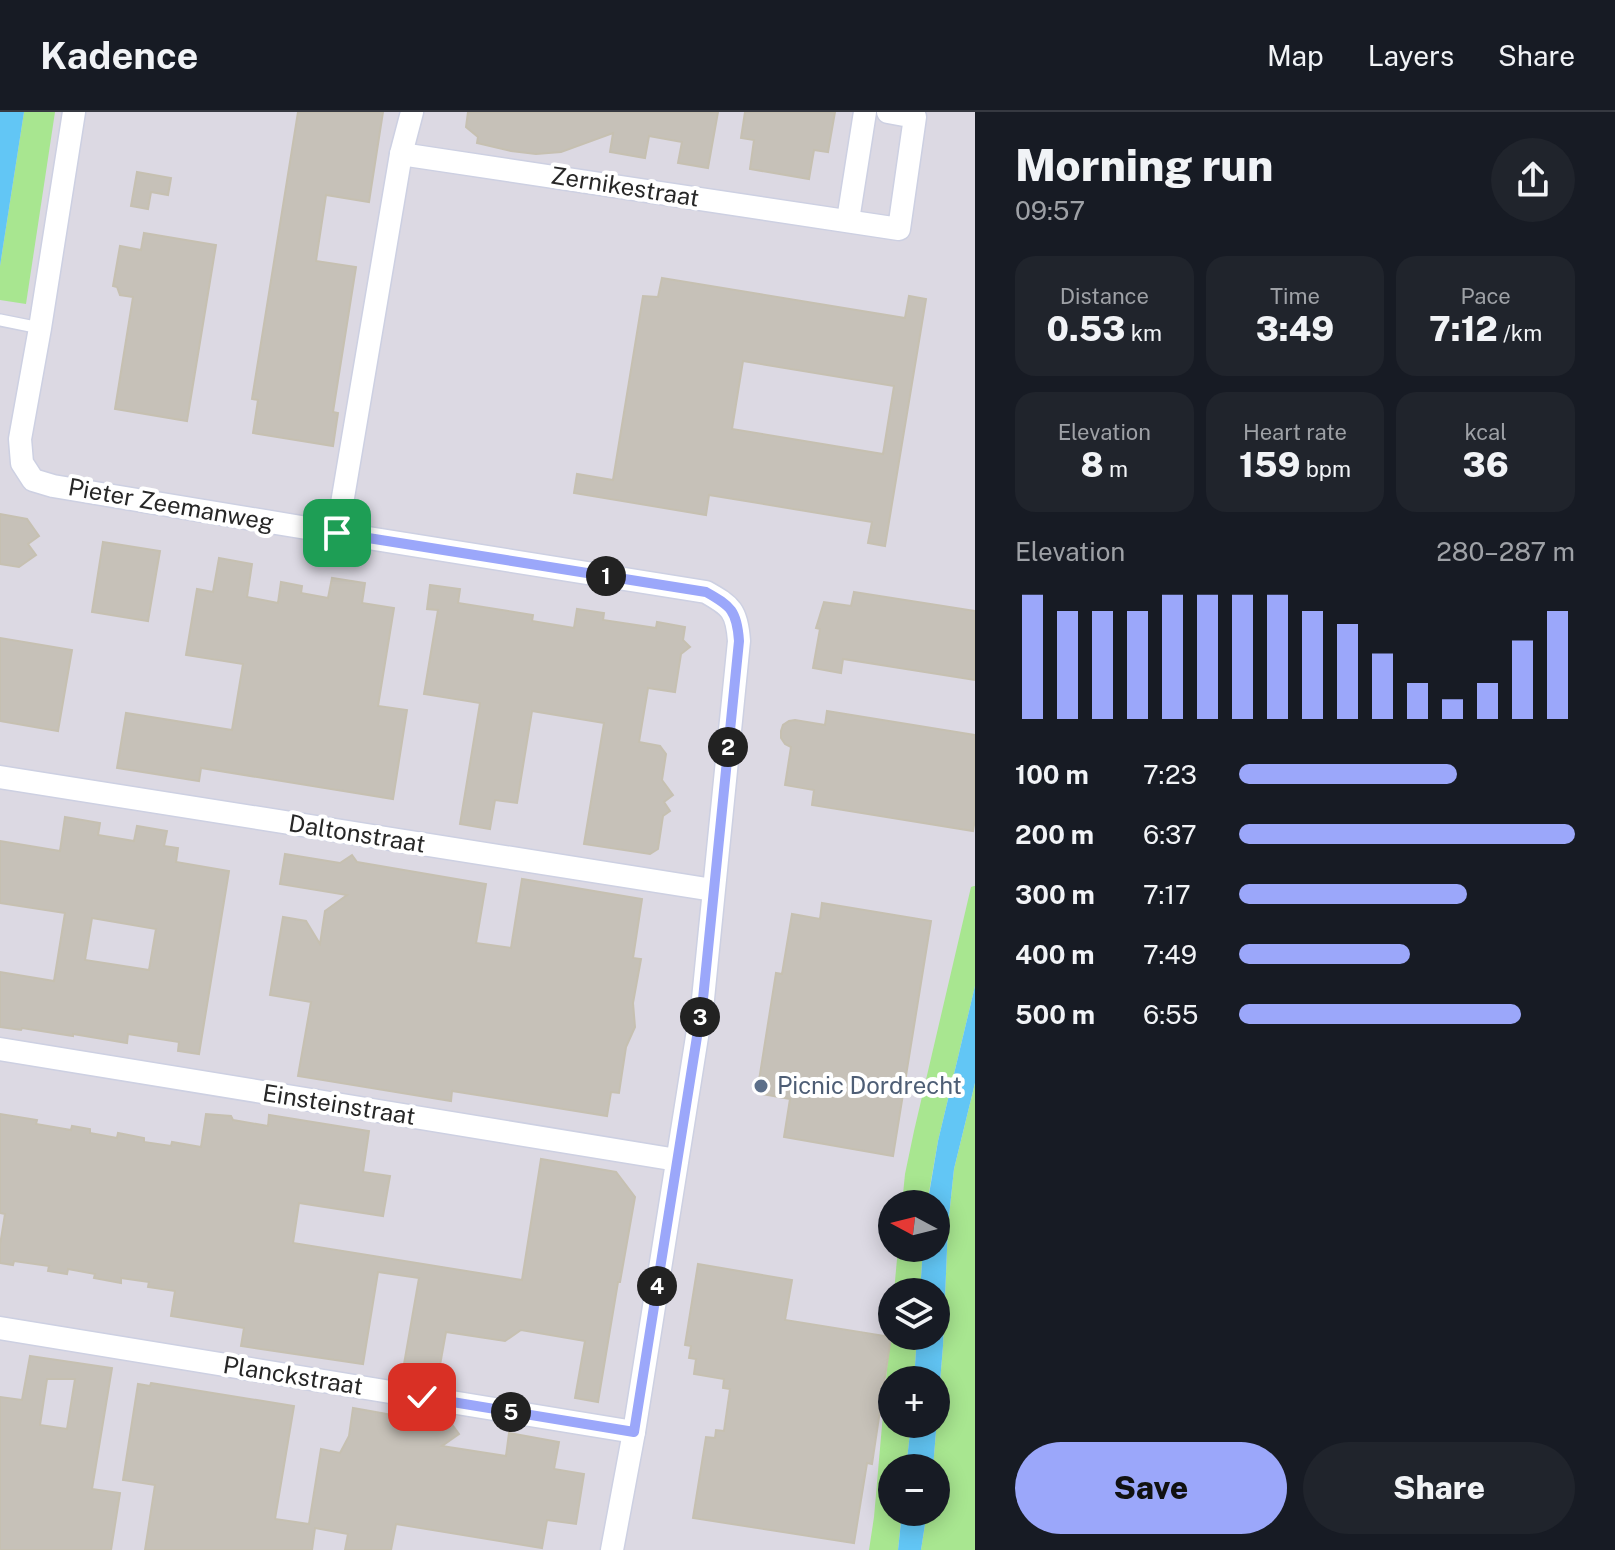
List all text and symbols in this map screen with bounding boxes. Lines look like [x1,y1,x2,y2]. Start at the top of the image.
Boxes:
text: Kadence [40,33,199,78]
text: Map [1267,39,1324,72]
text: Layers [1368,39,1454,72]
text: Share [1498,39,1575,72]
button: share [1491,138,1575,222]
text: Morning run [1015,139,1273,191]
street label: Zernikestraat [549,160,701,212]
text: 09:57 [1015,195,1085,226]
text: Distance [1060,283,1149,309]
text: Time [1270,283,1320,309]
text: Pace [1461,283,1511,309]
text: 0.53 [1047,309,1125,349]
text: 3:49 [1256,309,1334,349]
text: 7:12 [1429,309,1498,349]
text: km [1125,320,1162,346]
text: /km [1498,320,1542,346]
text: Elevation [1058,419,1151,445]
text: Heart rate [1243,419,1347,445]
text: kcal [1464,419,1507,445]
text: 8 [1081,445,1104,485]
text: 159 [1239,445,1300,485]
text: 36 [1463,445,1509,485]
text: m [1104,456,1128,482]
text: bpm [1300,456,1351,482]
street label: Pieter Zeemanweg [66,472,276,536]
pin [303,499,371,567]
icon: arrive [315,511,359,555]
text: Elevation [1015,536,1125,567]
text: 280–287 m [1436,536,1575,567]
pin: 1 [586,556,626,596]
text: 1 [601,563,611,589]
pin: 2 [708,727,748,767]
text: 2 [721,734,735,760]
text: 100 m [1015,759,1089,790]
text: 7:23 [1143,759,1197,790]
street label: Daltonstraat [287,808,428,858]
text: 200 m [1015,819,1094,850]
text: 6:37 [1143,819,1197,850]
text: 300 m [1015,879,1095,910]
text: 7:17 [1143,879,1191,910]
text: 400 m [1015,939,1095,970]
text: 7:49 [1143,939,1197,970]
pin: 3 [680,997,720,1037]
text: 500 m [1015,999,1095,1030]
text: 6:55 [1143,999,1198,1030]
text: 3 [693,1004,707,1030]
place label: Picnic Dordrecht [777,1071,962,1099]
marker: Picnic Dordrecht [752,1077,770,1095]
street label: Einsteinstraat [261,1078,417,1130]
north arrow [878,1190,950,1262]
map controls [878,1190,950,1526]
pin: 4 [637,1266,677,1306]
text: 4 [650,1273,664,1299]
button: layers [878,1278,950,1350]
street label: Planckstraat [221,1350,365,1400]
pin [388,1363,456,1431]
button: + [878,1366,950,1438]
icon: check [400,1375,444,1419]
pin: 5 [491,1392,531,1432]
text: 5 [504,1399,518,1425]
button: Save [1015,1442,1287,1534]
button: Share [1303,1442,1575,1534]
button: − [878,1454,950,1526]

